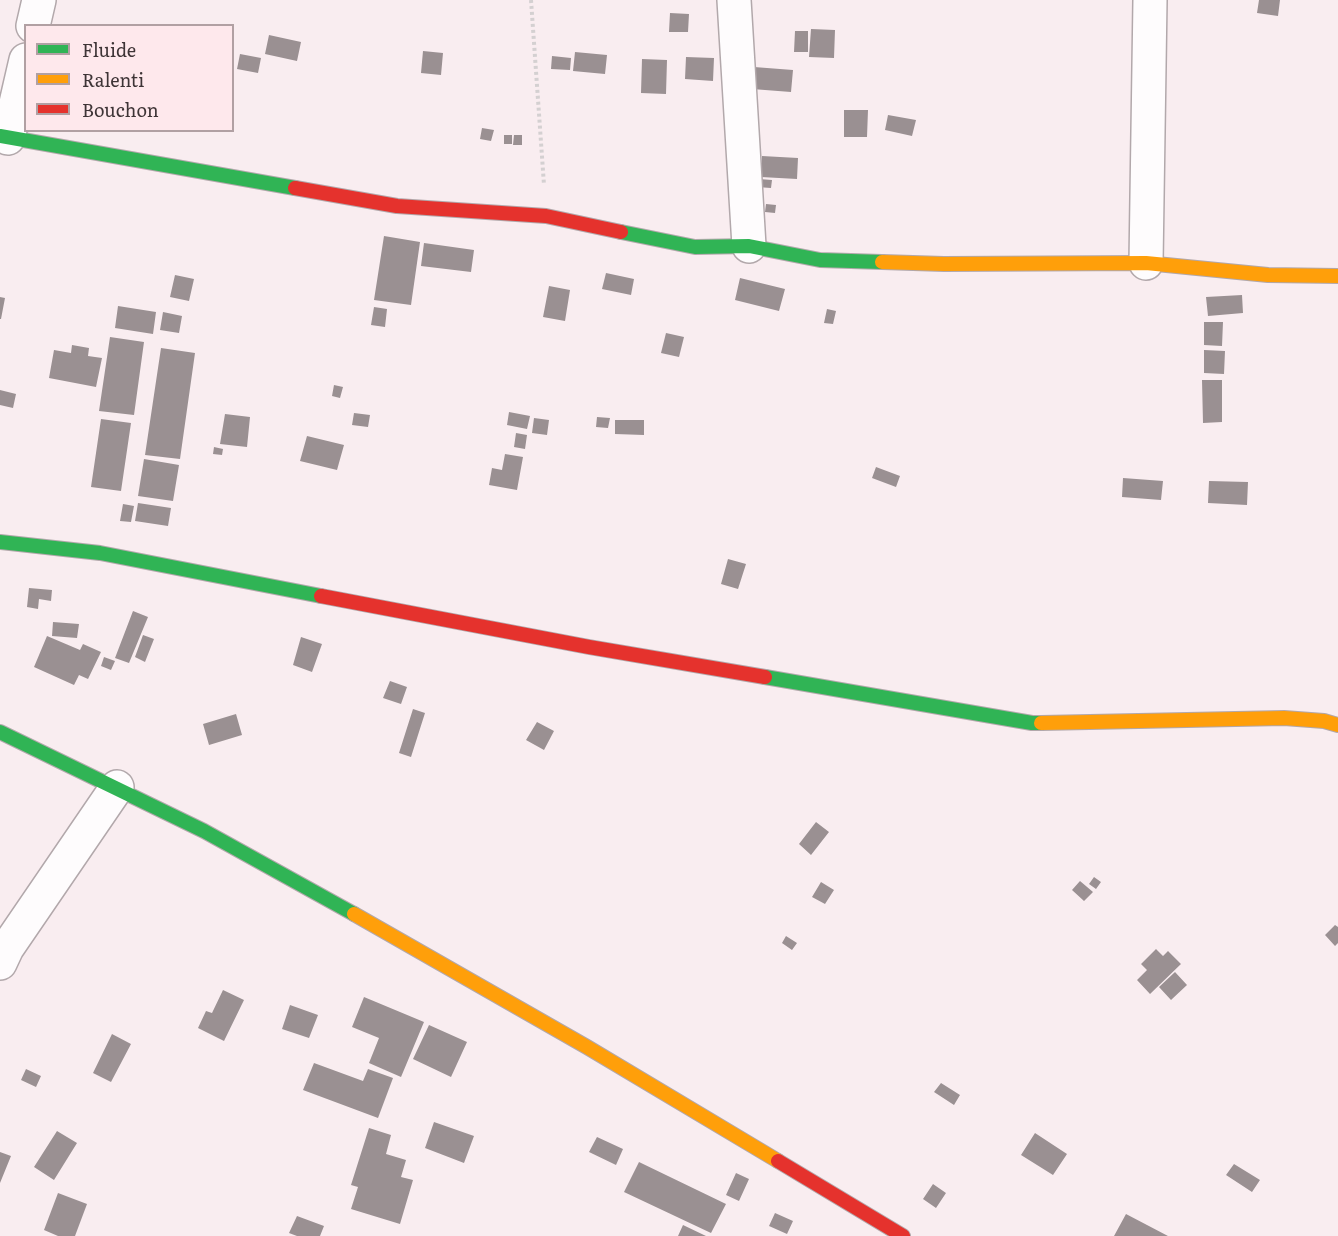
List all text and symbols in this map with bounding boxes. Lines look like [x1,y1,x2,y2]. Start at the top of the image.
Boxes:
legend [24,24,234,132]
text: Fluide [82,36,136,63]
text: Ralenti [82,66,144,93]
text: Bouchon [82,96,159,123]

